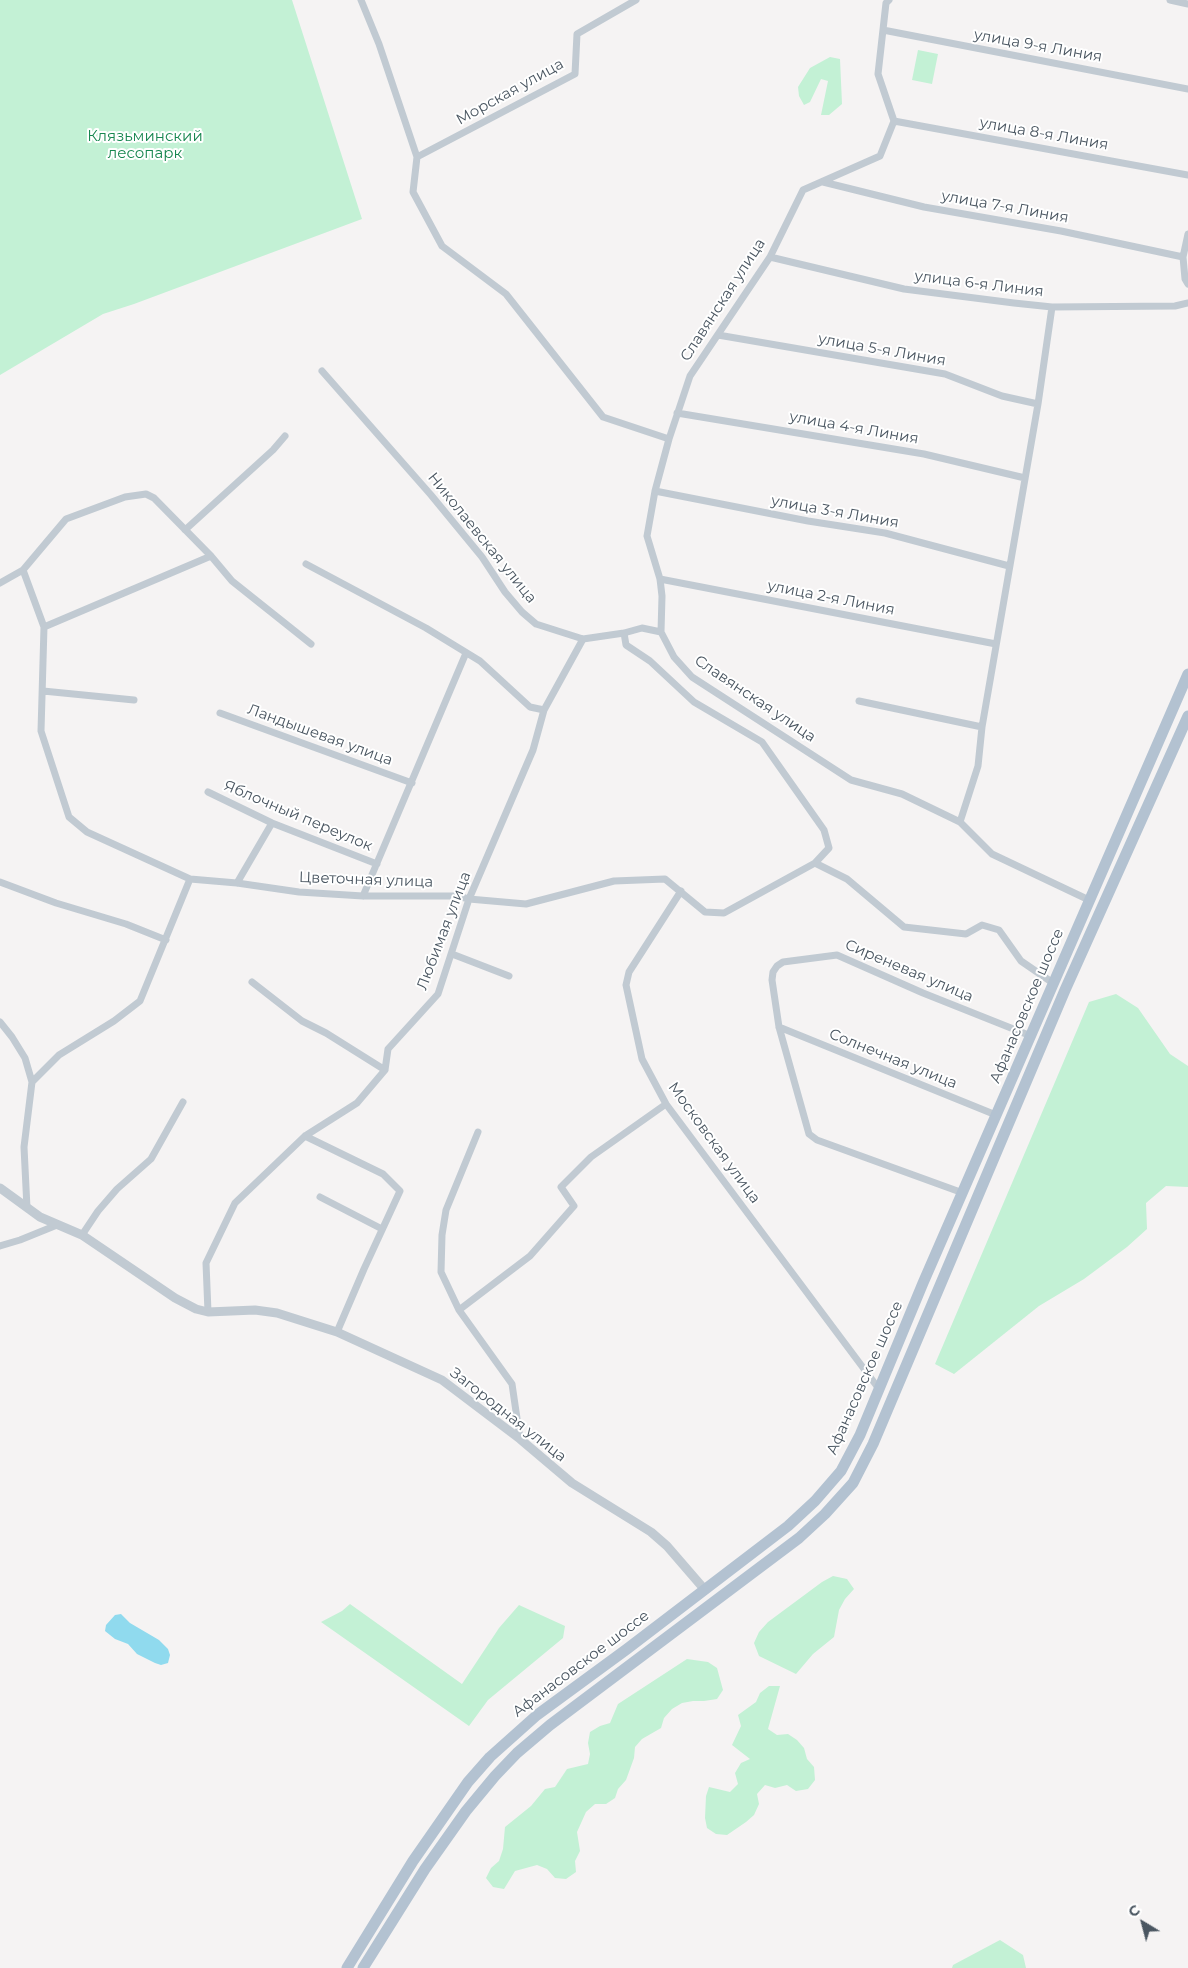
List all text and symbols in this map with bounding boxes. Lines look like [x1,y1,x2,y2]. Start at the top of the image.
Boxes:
street label: улица 9-я Линия [972,26,1104,66]
street label: Морская улица [453,55,567,129]
street label: улица 8-я Линия [978,114,1110,154]
park label: Клязьминский лесопарк [87,128,203,163]
street label: улица 7-я Линия [940,187,1070,227]
street label: Славянская улица [677,235,769,365]
street label: улица 6-я Линия [913,267,1045,301]
street label: улица 5-я Линия [817,330,947,370]
street label: улица 4-я Линия [788,408,920,448]
street label: Николаевская улица [424,469,540,607]
street label: улица 3-я Линия [770,492,900,532]
street label: улица 2-я Линия [766,577,896,619]
street label: Славянская улица [691,652,819,746]
street label: Ландышевая улица [245,700,395,770]
street label: Яблочный переулок [221,777,375,855]
street label: Цветочная улица [299,869,433,891]
street label: Любимая улица [413,869,475,993]
street label: Афанасовское шоссе [986,926,1068,1086]
street label: Сиреневая улица [842,936,976,1006]
street label: Солнечная улица [826,1025,960,1093]
street label: Московская улица [664,1079,764,1207]
street label: Афанасовское шоссе [823,1298,907,1458]
street label: Загородная улица [446,1364,570,1466]
street label: Афанасовское шоссе [509,1607,653,1721]
north arrow [1118,1898,1168,1948]
text: С [1124,1901,1143,1921]

